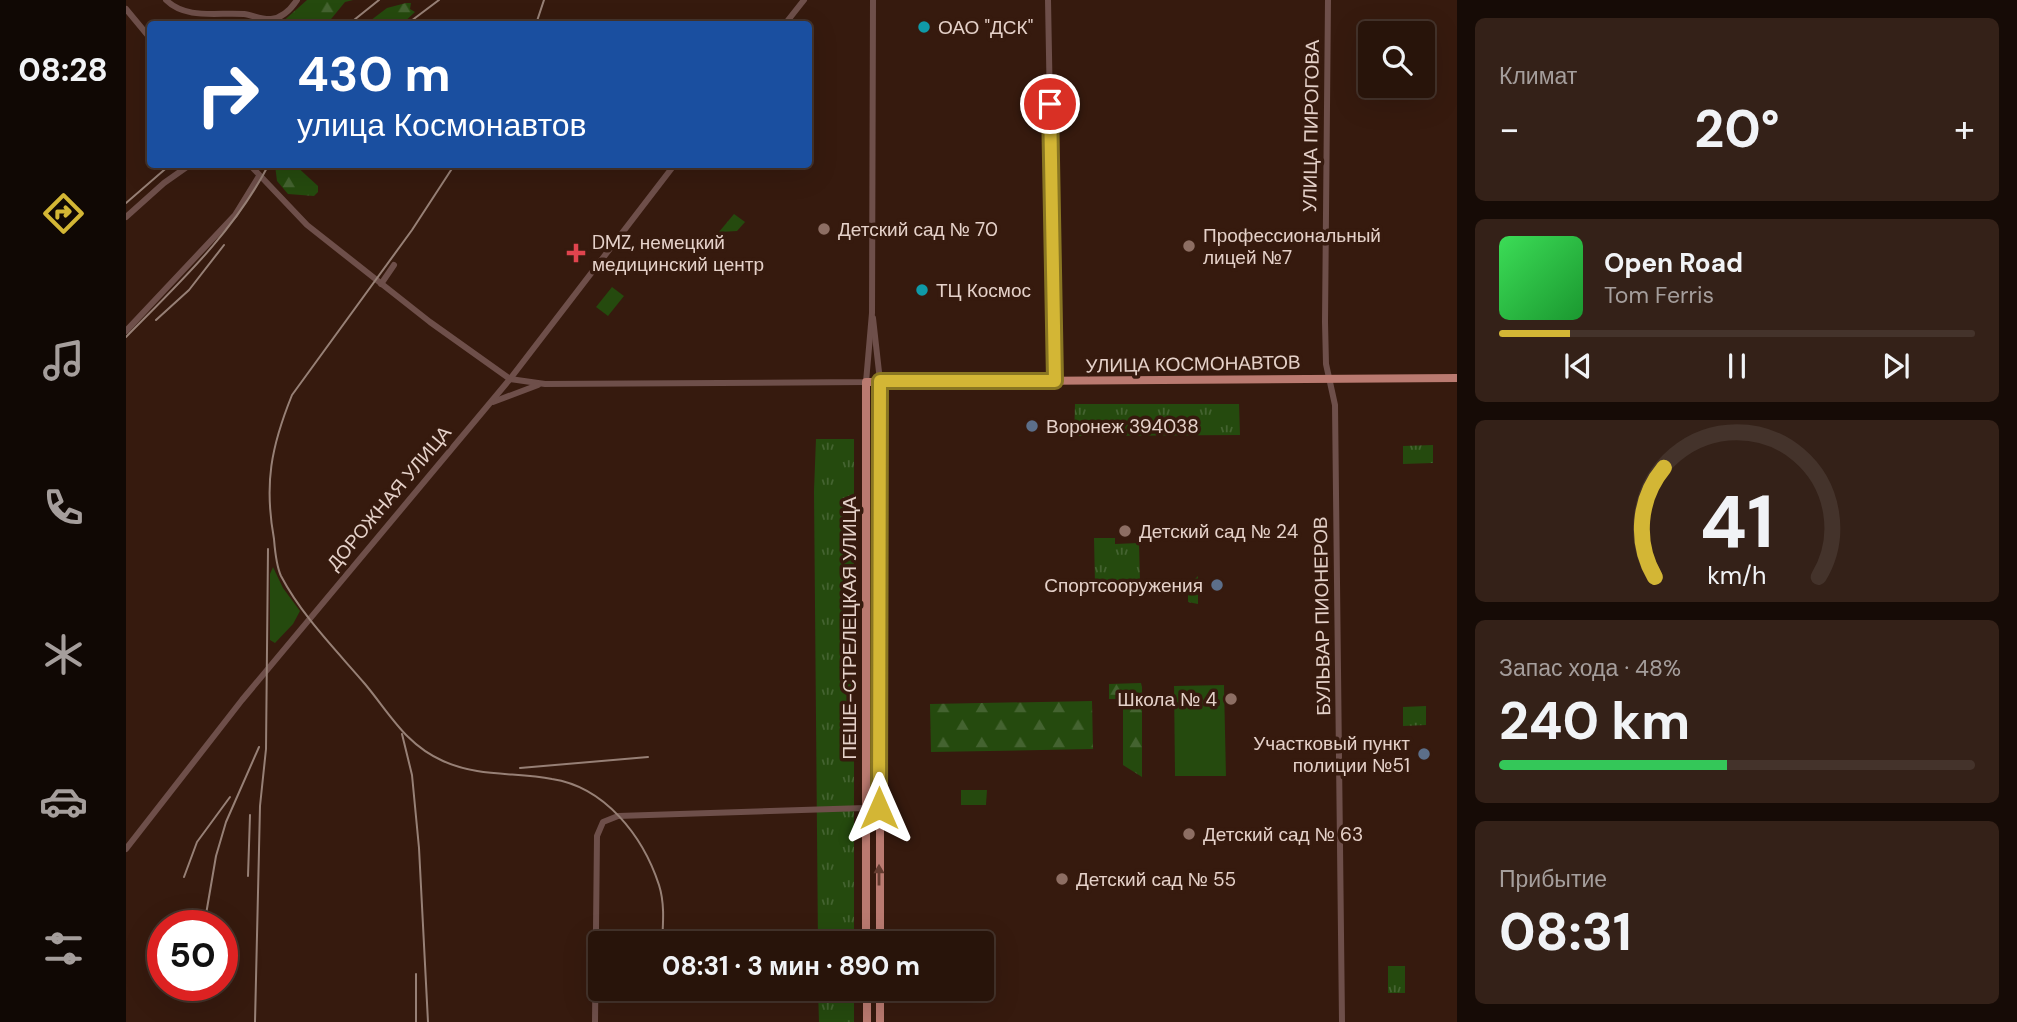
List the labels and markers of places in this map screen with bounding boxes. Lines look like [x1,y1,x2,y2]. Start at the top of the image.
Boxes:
place label: ОАО "ДСК" [938,15,1033,40]
marker: ОАО "ДСК" [916,19,932,35]
pin [1020,74,1080,134]
place label: Детский сад № 70 [838,217,998,242]
marker: Детский сад № 70 [816,221,832,237]
place label: Профессиональный лицей №7 [1203,223,1381,270]
place label: DMZ, немецкий медицинский центр [592,230,764,277]
marker: Профессиональный лицей №7 [1181,238,1197,254]
marker: DMZ, немецкий медицинский центр [566,243,586,263]
place label: ТЦ Космос [936,278,1031,303]
marker: ТЦ Космос [914,282,930,298]
place label: Воронеж 394038 [1046,414,1199,439]
marker: Воронеж 394038 [1024,418,1040,434]
place label: Детский сад № 24 [1139,519,1298,544]
marker: Детский сад № 24 [1117,523,1133,539]
place label: Спортсооружения [1044,573,1203,598]
marker: Спортсооружения [1209,577,1225,593]
place label: Школа № 4 [1117,687,1217,712]
marker: Школа № 4 [1223,691,1239,707]
place label: Участковый пункт полиции №51 [1253,731,1410,778]
marker: Участковый пункт полиции №51 [1416,746,1432,762]
place label: Детский сад № 63 [1203,822,1363,847]
marker: Детский сад № 63 [1181,826,1197,842]
place label: Детский сад № 55 [1076,867,1236,892]
marker: Детский сад № 55 [1054,871,1070,887]

